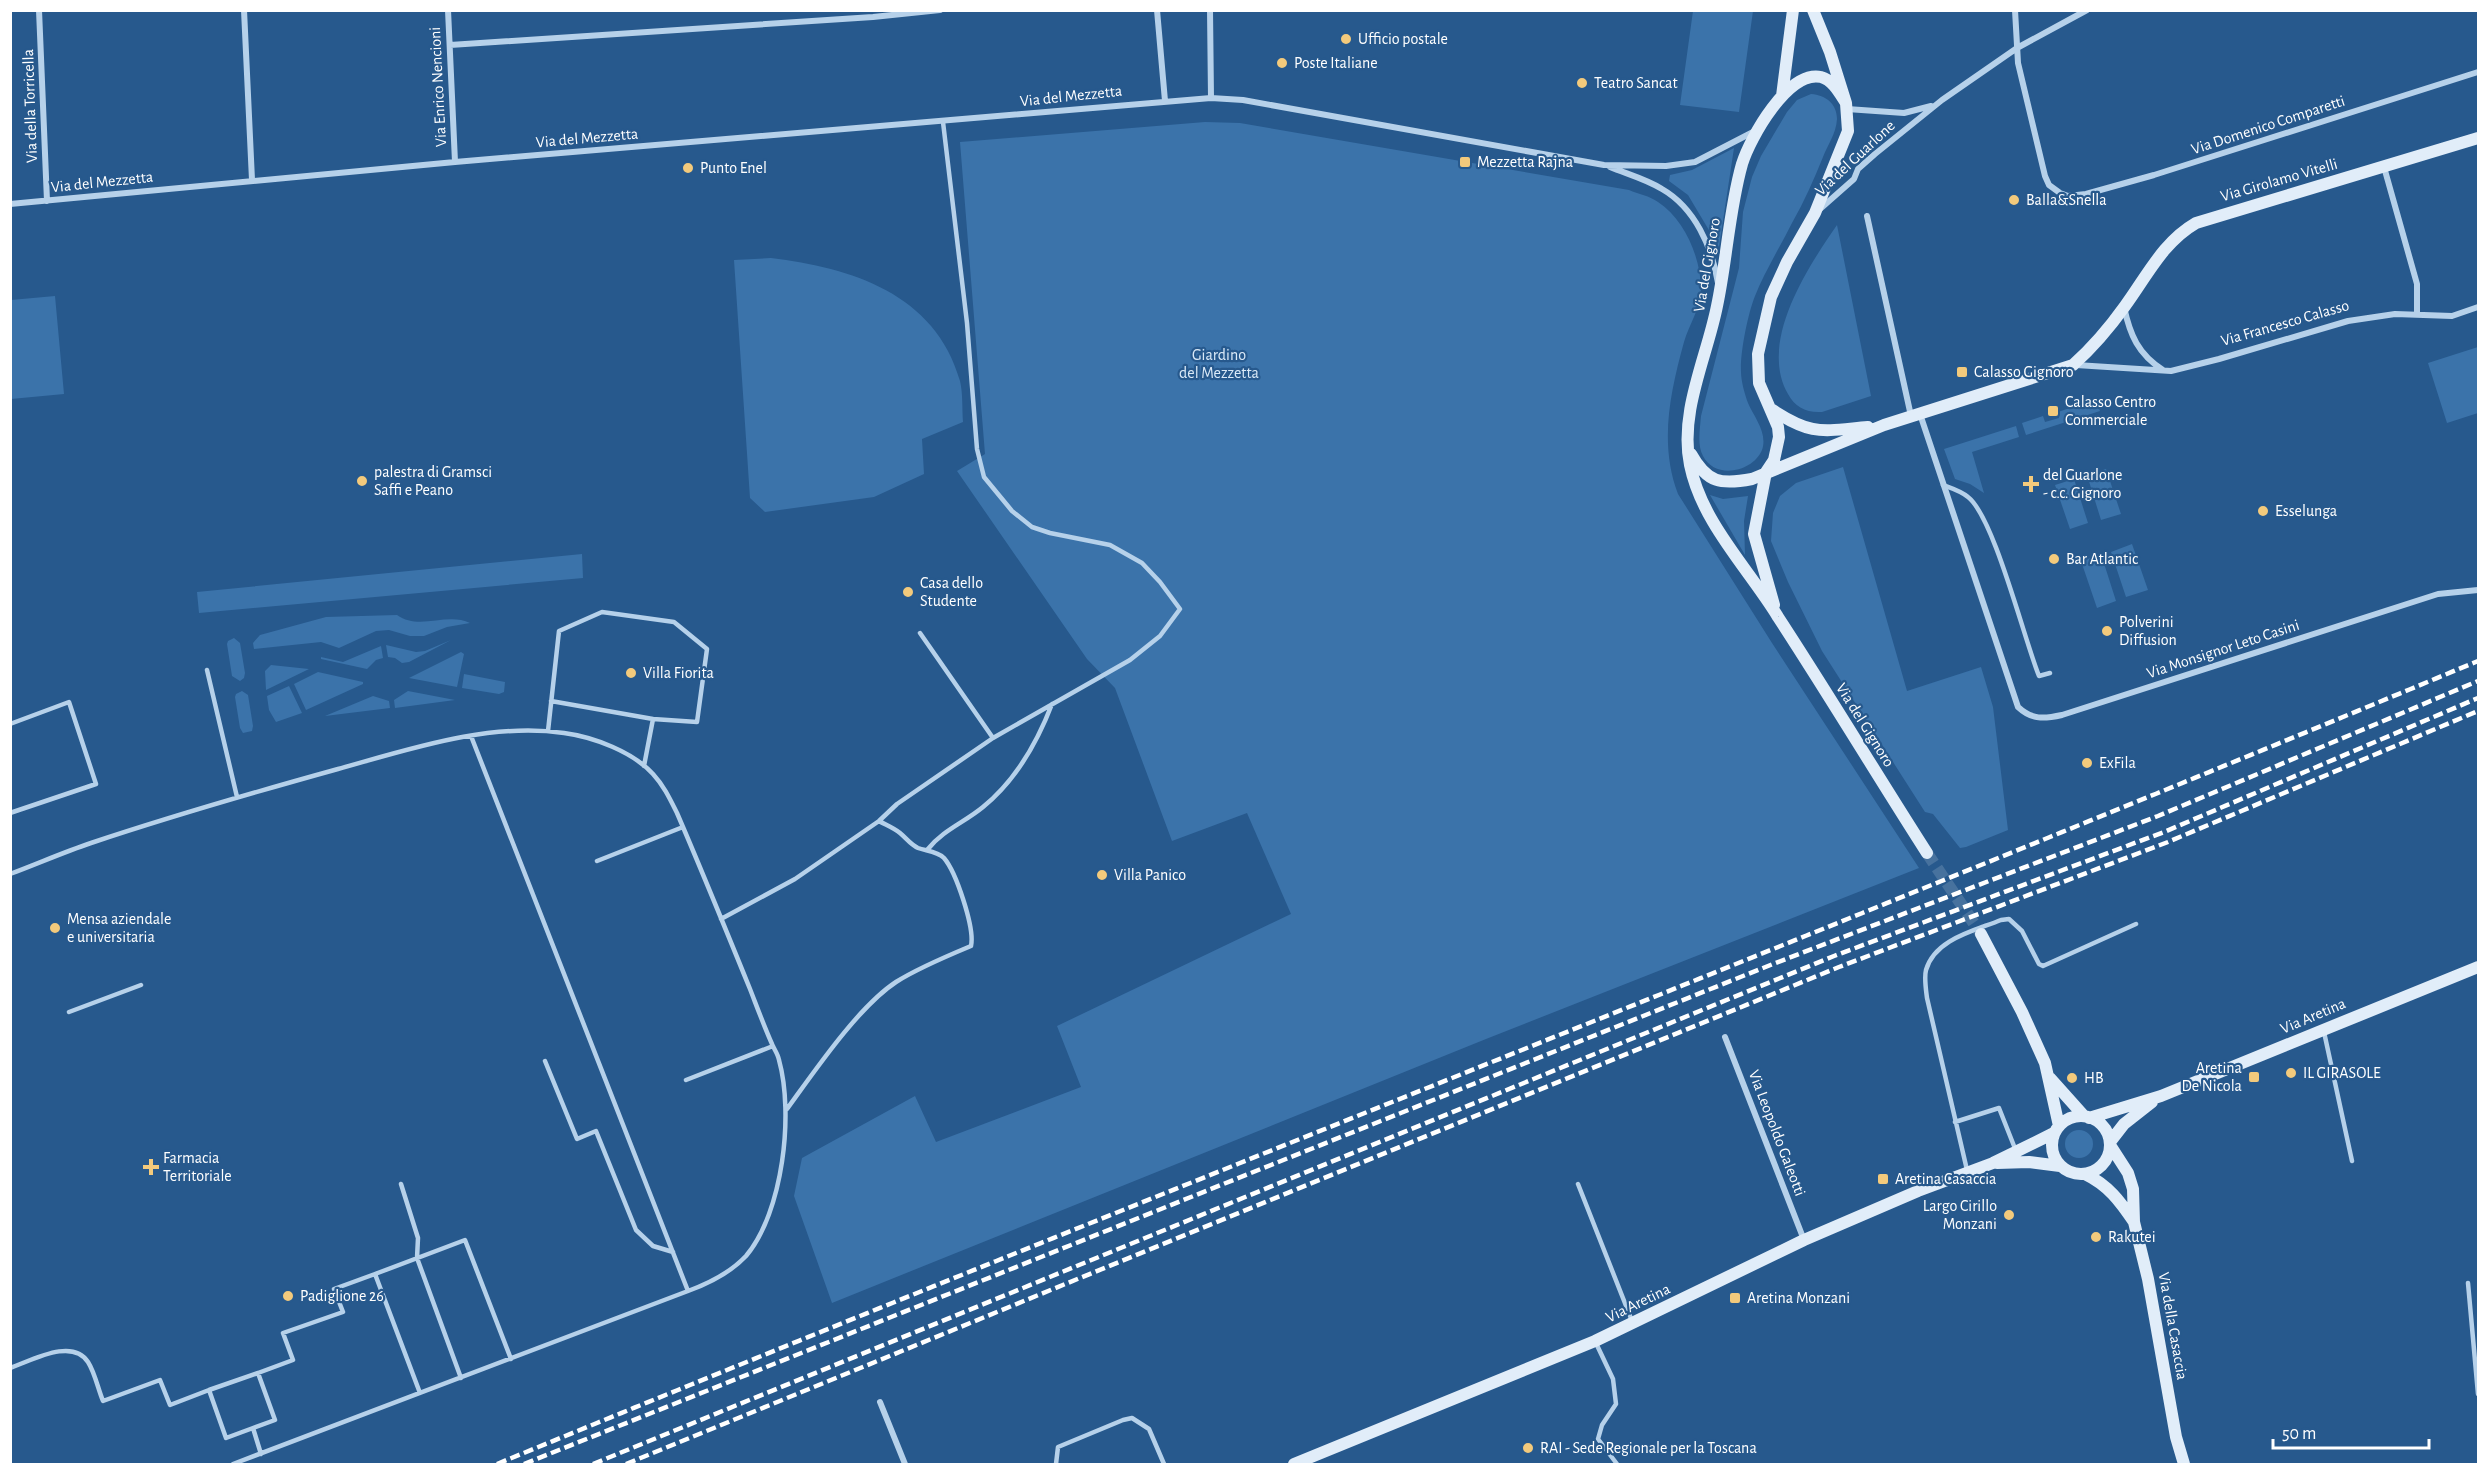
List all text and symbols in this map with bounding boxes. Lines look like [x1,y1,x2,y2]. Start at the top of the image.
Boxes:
street label: Via Enrico Nencioni [427,26,449,148]
place label: Ufficio postale [1358,31,1448,47]
marker: Ufficio postale [1339,32,1353,46]
street label: Via della Torricella [20,49,40,163]
place label: Poste Italiane [1294,55,1378,71]
marker: Poste Italiane [1275,56,1289,70]
place label: Teatro Sancat [1594,75,1678,91]
marker: Teatro Sancat [1575,76,1589,90]
street label: Via del Mezzetta [1019,83,1123,109]
street label: Via Domenico Comparetti [2189,93,2347,157]
street label: Via del Guarlone [1812,117,1898,199]
street label: Via del Mezzetta [535,126,639,150]
place label: Mezzetta Rajna [1477,154,1573,171]
marker: Mezzetta Rajna [1458,155,1472,169]
street label: Via Girolamo Vitelli [2219,156,2339,204]
place label: Punto Enel [700,160,767,176]
marker: Punto Enel [681,161,695,175]
street label: Via del Mezzetta [50,169,154,195]
place label: Balla&Snella [2026,192,2107,208]
marker: Balla&Snella [2007,193,2021,207]
street label: Via del Gignoro [1691,216,1723,313]
street label: Via Francesco Calasso [2219,297,2351,349]
park label: Giardino del Mezzetta [1179,347,1259,381]
place label: Calasso Gignoro [1974,364,2074,380]
marker: Calasso Gignoro [1955,365,1969,379]
place label: Calasso Centro Commerciale [2065,394,2156,428]
marker: Calasso Centro Commerciale [2046,404,2060,418]
place label: palestra di Gramsci Saffi e Peano [374,464,492,498]
place label: del Guarlone - c.c. Gignoro [2043,467,2122,501]
marker: palestra di Gramsci Saffi e Peano [355,474,369,488]
marker: del Guarlone - c.c. Gignoro [2024,477,2038,491]
place label: Esselunga [2275,503,2337,519]
marker: Esselunga [2256,504,2270,518]
place label: Bar Atlantic [2066,551,2138,567]
marker: Bar Atlantic [2047,552,2061,566]
place label: Casa dello Studente [920,575,983,609]
marker: Casa dello Studente [901,585,915,599]
place label: Polverini Diffusion [2119,614,2177,648]
street label: Via Monsignor Leto Casini [2145,617,2301,681]
marker: Polverini Diffusion [2100,624,2114,638]
place label: Villa Fiorita [643,665,714,681]
marker: Villa Fiorita [624,666,638,680]
street label: Via del Gignoro [1833,680,1897,770]
place label: ExFila [2099,755,2136,771]
marker: ExFila [2080,756,2094,770]
place label: Villa Panico [1114,867,1186,883]
marker: Villa Panico [1095,868,1109,882]
place label: Mensa aziendale e universitaria [67,911,171,945]
marker: Mensa aziendale e universitaria [48,921,62,935]
street label: Via Aretina [2278,995,2348,1037]
place label: Aretina De Nicola [2181,1060,2242,1094]
place label: IL GIRASOLE [2303,1065,2381,1081]
marker: IL GIRASOLE [2284,1066,2298,1080]
street label: Via Leopoldo Galeotti [1746,1068,1808,1198]
place label: HB [2084,1070,2104,1086]
marker: Aretina De Nicola [2247,1070,2261,1084]
marker: HB [2065,1071,2079,1085]
place label: Farmacia Territoriale [163,1150,232,1184]
marker: Farmacia Territoriale [144,1160,158,1174]
place label: Aretina Casaccia [1895,1171,1996,1187]
marker: Aretina Casaccia [1876,1172,1890,1186]
place label: Largo Cirillo Monzani [1923,1198,1997,1232]
marker: Largo Cirillo Monzani [2002,1208,2016,1222]
place label: Rakutei [2108,1229,2156,1245]
marker: Rakutei [2089,1230,2103,1244]
street label: Via della Casaccia [2156,1271,2190,1381]
street label: Via Aretina [1603,1281,1673,1325]
place label: Padiglione 26 [300,1288,384,1304]
marker: Padiglione 26 [281,1289,295,1303]
place label: Aretina Monzani [1747,1290,1850,1306]
marker: Aretina Monzani [1728,1291,1742,1305]
scale bar [2273,1412,2429,1450]
text: 50 m [2282,1425,2316,1443]
place label: RAI - Sede Regionale per la Toscana [1540,1440,1757,1456]
marker: RAI - Sede Regionale per la Toscana [1521,1441,1535,1455]

